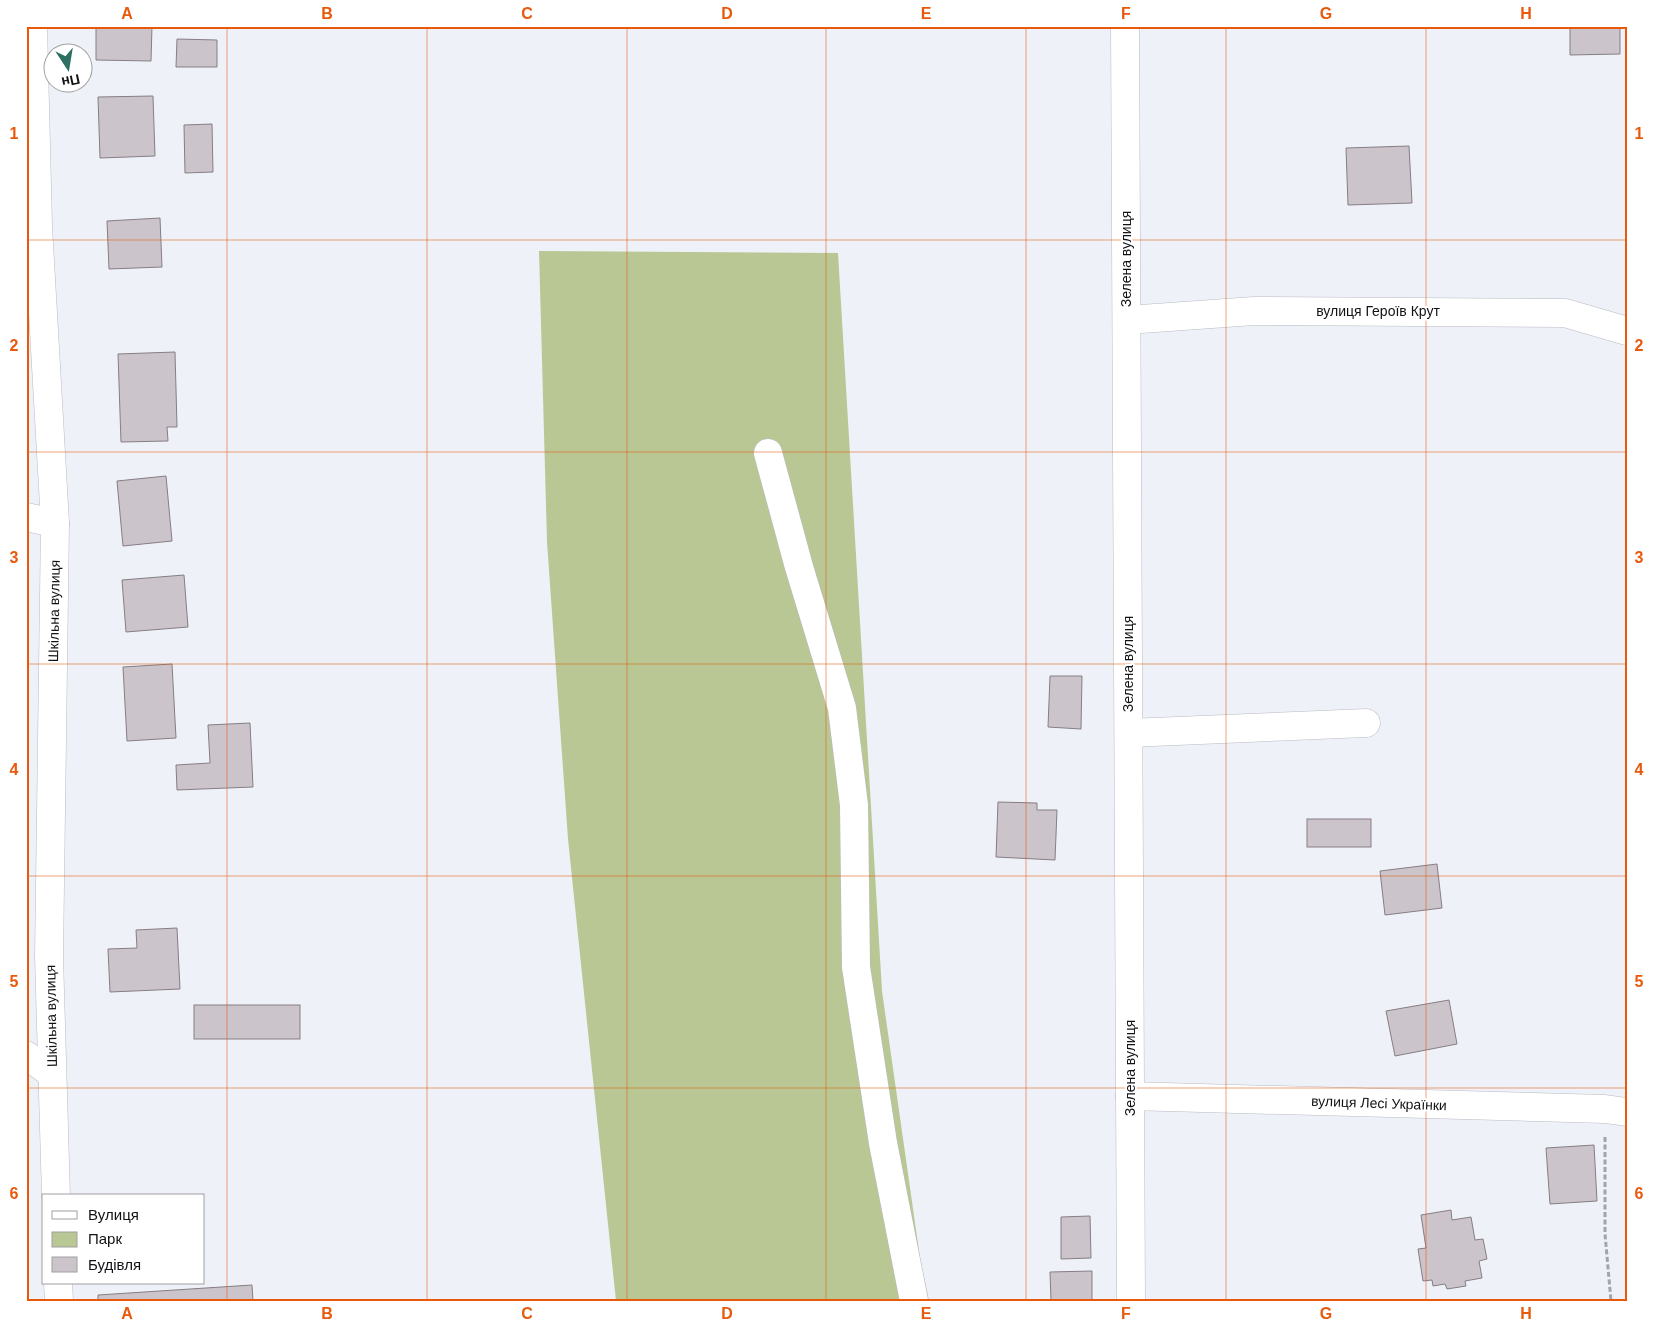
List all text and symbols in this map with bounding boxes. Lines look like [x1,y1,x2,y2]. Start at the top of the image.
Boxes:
text: A [121,5,133,22]
text: B [321,5,333,22]
text: C [521,5,533,22]
text: D [721,5,733,22]
text: E [921,5,932,22]
text: F [1121,5,1131,22]
text: G [1320,5,1332,22]
text: H [1520,5,1532,22]
north arrow [42,42,92,92]
text: Пн [60,71,81,90]
text: 1 [10,125,19,142]
text: 1 [1635,125,1644,142]
street label: Зелена вулиця [1118,211,1134,307]
street label: вулиця Героїв Крут [1316,303,1440,319]
text: 2 [10,337,19,354]
text: 2 [1635,337,1644,354]
text: 3 [10,549,19,566]
text: 3 [1635,549,1644,566]
street label: Шкільна вулиця [45,560,63,662]
street label: Зелена вулиця [1120,616,1136,712]
text: 4 [10,761,19,778]
text: 4 [1635,761,1644,778]
street label: Шкільна вулиця [42,965,60,1067]
text: 5 [10,973,19,990]
text: 5 [1635,973,1644,990]
street label: Зелена вулиця [1122,1020,1138,1116]
street label: вулиця Лесі Українки [1311,1093,1447,1113]
text: 6 [10,1185,19,1202]
text: 6 [1635,1185,1644,1202]
legend [42,1194,205,1284]
text: Вулиця [88,1206,139,1223]
text: Парк [88,1230,122,1247]
text: Будівля [88,1256,141,1273]
text: A [121,1305,133,1322]
text: B [321,1305,333,1322]
text: C [521,1305,533,1322]
text: D [721,1305,733,1322]
text: E [921,1305,932,1322]
text: F [1121,1305,1131,1322]
text: G [1320,1305,1332,1322]
text: H [1520,1305,1532,1322]

